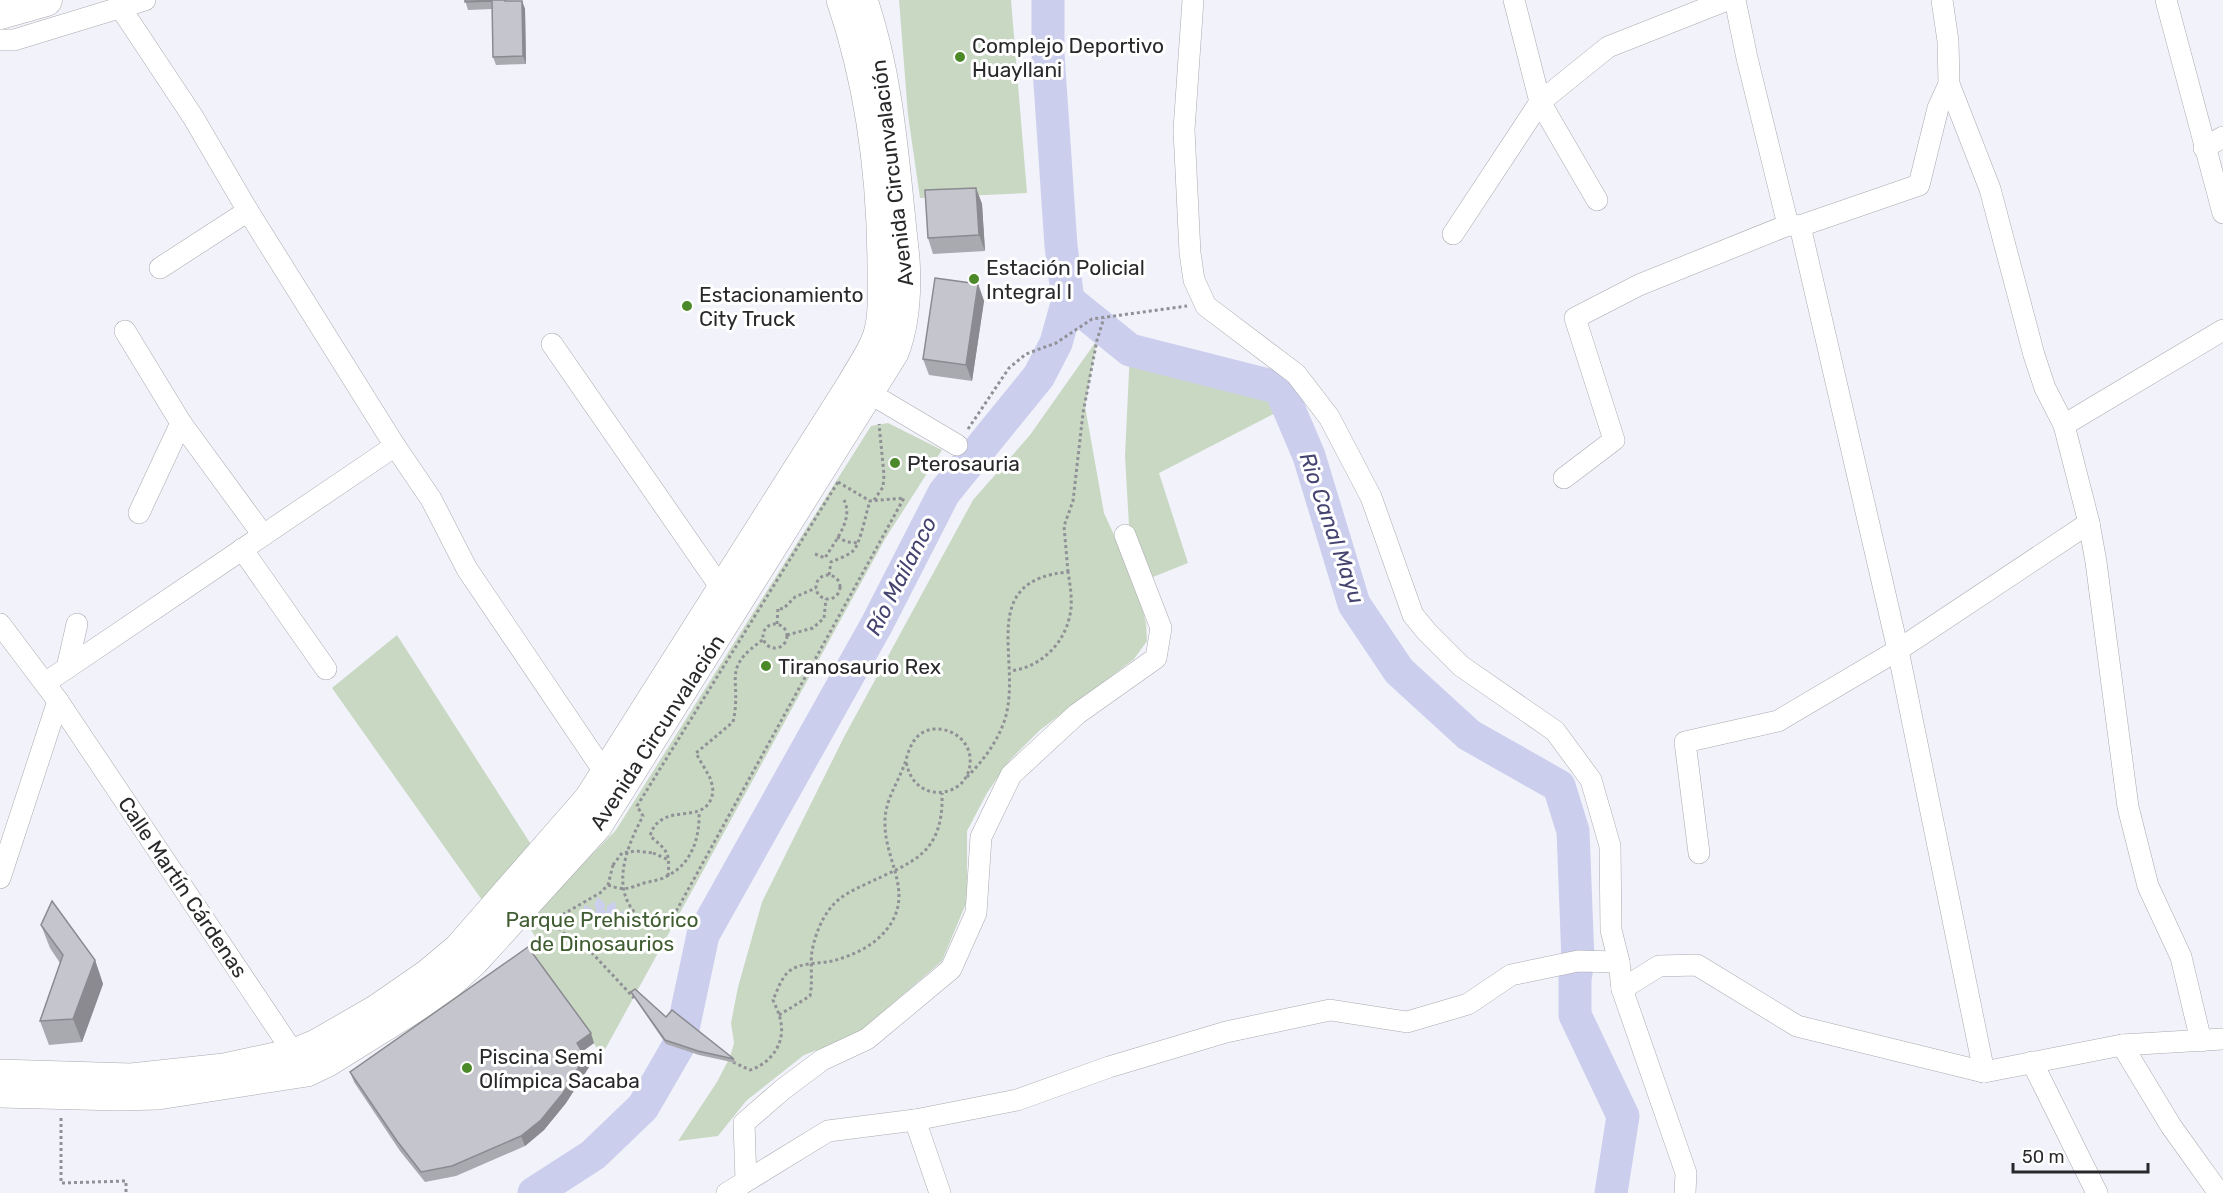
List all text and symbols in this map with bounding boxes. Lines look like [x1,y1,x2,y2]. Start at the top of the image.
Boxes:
place label: Complejo Deportivo Huayllani [972,33,1164,82]
marker: Complejo Deportivo Huayllani [953,50,967,64]
street label: Avenida Circunvalación [866,58,918,288]
place label: Estación Policial Integral I [986,255,1145,304]
marker: Estación Policial Integral I [967,272,981,286]
place label: Estacionamiento City Truck [699,282,864,331]
marker: Estacionamiento City Truck [680,299,694,313]
water label: Rio Canal Mayu [1293,449,1371,607]
place label: Pterosauria [907,451,1020,476]
marker: Pterosauria [888,456,902,470]
water label: Río Mailanco [859,512,943,640]
street label: Avenida Circunvalación [584,630,730,834]
place label: Tiranosaurio Rex [778,654,941,679]
marker: Tiranosaurio Rex [759,659,773,673]
street label: Calle Martín Cárdenas [113,792,253,982]
park label: Parque Prehistórico de Dinosaurios [505,907,699,956]
place label: Piscina Semi Olímpica Sacaba [479,1044,640,1093]
marker: Piscina Semi Olímpica Sacaba [460,1061,474,1075]
scale bar [2013,1136,2148,1174]
text: 50 m [2022,1146,2065,1168]

